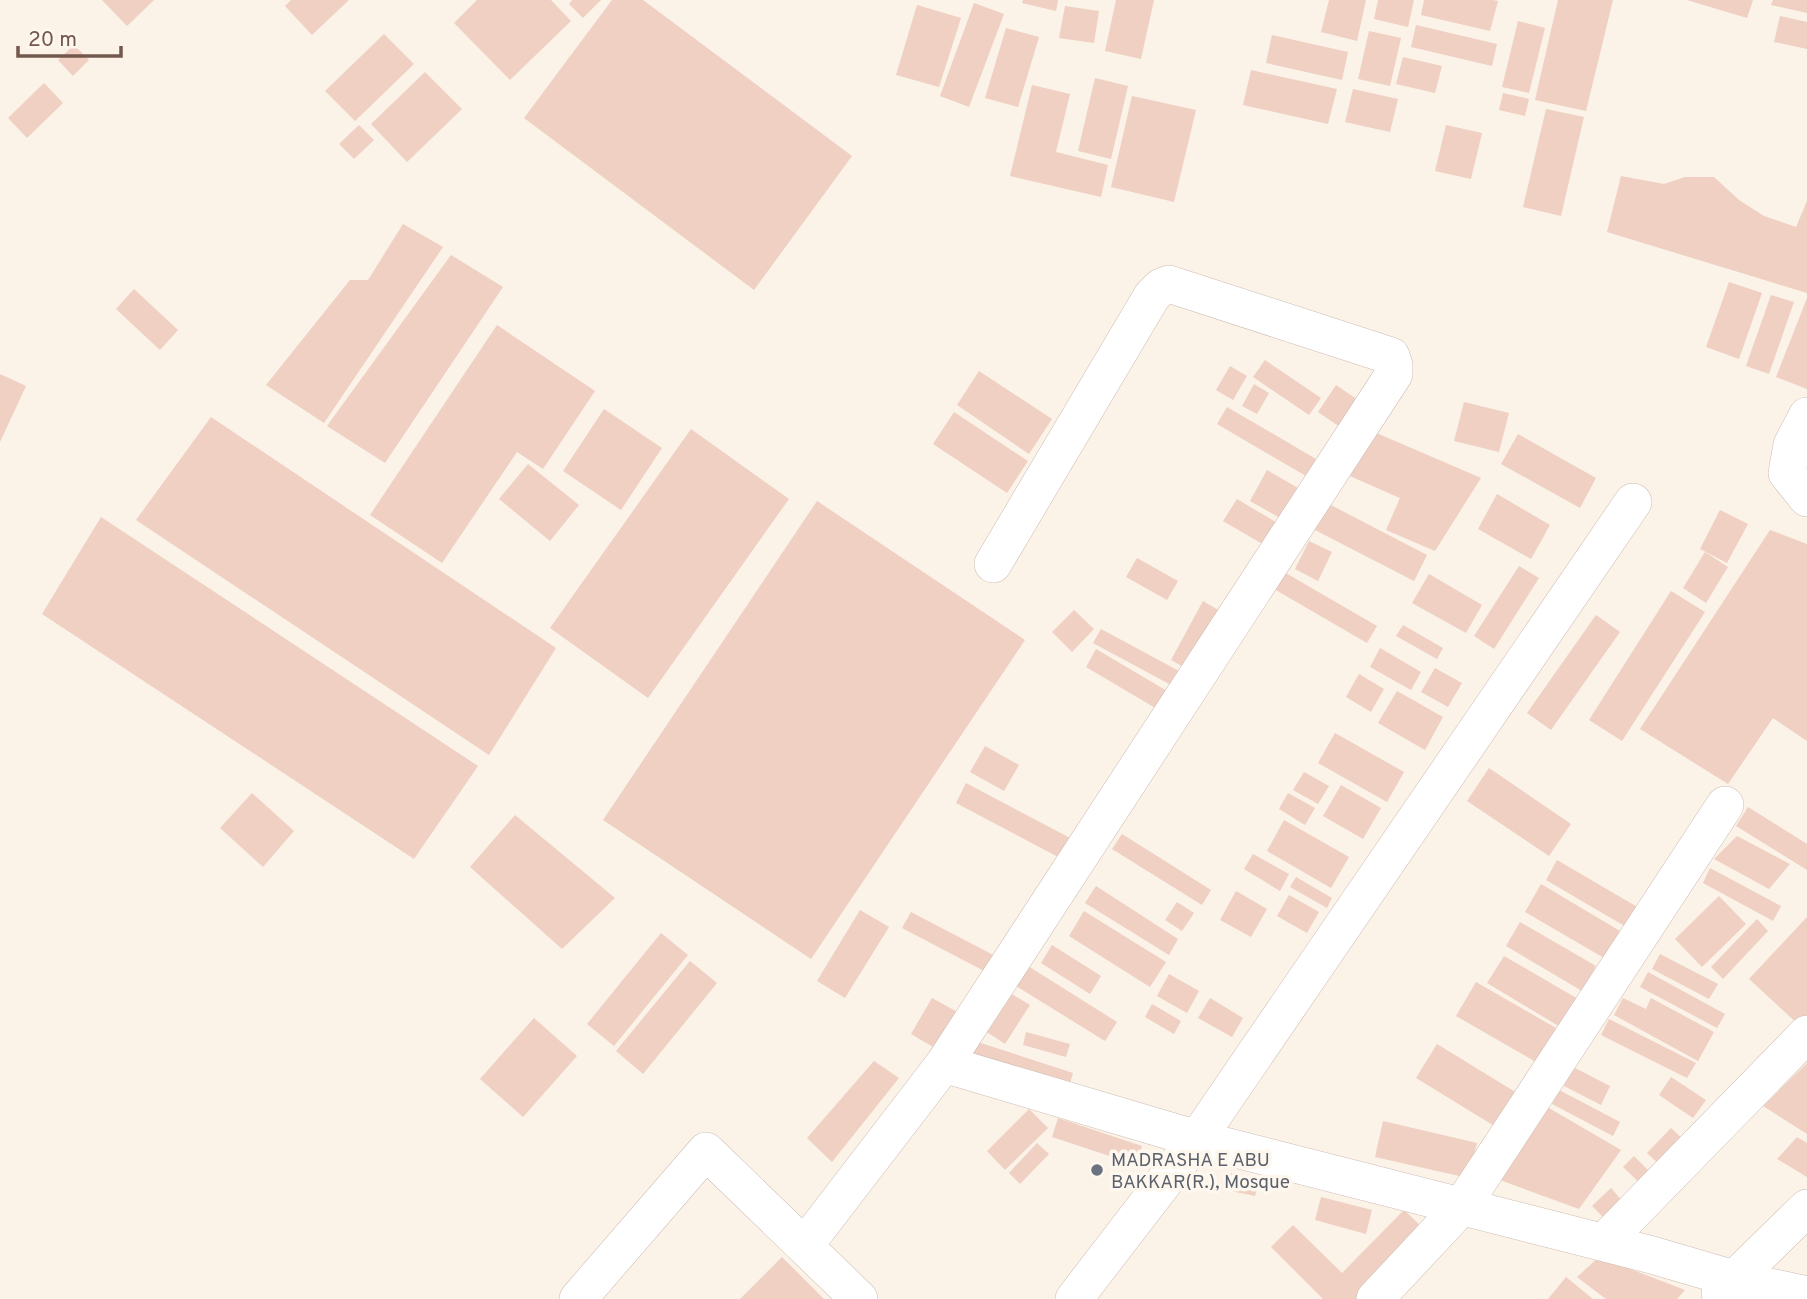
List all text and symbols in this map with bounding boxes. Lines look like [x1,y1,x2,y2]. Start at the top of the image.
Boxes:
scale bar [18,14,121,58]
text: 20 m [28,27,77,54]
place label: MADRASHA E ABU BAKKAR(R.), Mosque [1111,1149,1290,1195]
marker: MADRASHA E ABU BAKKAR(R.), Mosque [1089,1162,1105,1178]

